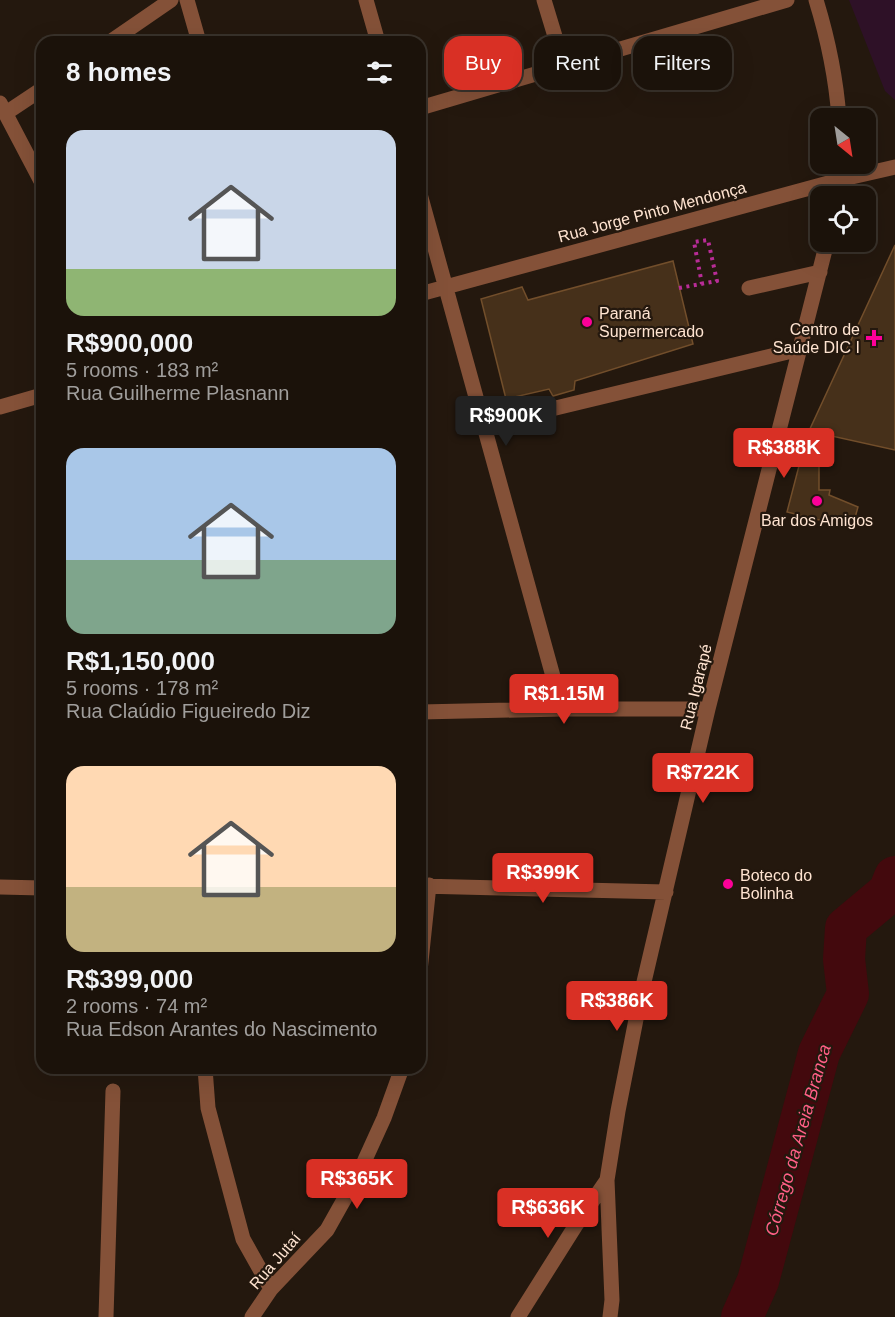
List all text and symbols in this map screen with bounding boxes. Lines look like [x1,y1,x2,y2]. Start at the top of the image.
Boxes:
chip: Buy [444,36,522,90]
chip: Rent [534,36,621,90]
chip: Filters [633,36,732,90]
icon: filters [363,56,396,89]
text: 8 homes [66,57,172,87]
north arrow [810,108,876,174]
map controls [810,108,876,252]
icon: home [177,169,285,277]
street label: Rua Jorge Pinto Mendonça [556,179,748,245]
button: locate [810,186,876,252]
place label: Paraná Supermercado [599,305,704,340]
marker: Paraná Supermercado [580,315,594,329]
place label: Centro de Saúde DIC I [773,321,860,356]
text: R$900,000 [66,328,193,358]
marker: Centro de Saúde DIC I [865,329,883,347]
text: 5 rooms · 183 m² [66,359,218,381]
text: Rua Guilherme Plasnann [66,382,289,404]
pin: R$900K [457,396,555,447]
text: R$900K [469,404,543,426]
pin: R$388K [735,428,833,479]
text: R$388K [747,436,821,458]
icon: home [177,487,285,595]
marker: Bar dos Amigos [810,494,824,508]
place label: Bar dos Amigos [761,512,873,529]
street label: Rua Igarapé [677,642,715,732]
text: R$1,150,000 [66,646,215,676]
pin: R$1.15M [509,674,619,725]
text: 5 rooms · 178 m² [66,677,218,699]
text: R$1.15M [523,682,605,704]
text: Rua Claúdio Figueiredo Diz [66,700,311,722]
pin: R$722K [654,753,752,804]
text: R$722K [666,761,740,783]
icon: home [177,805,285,913]
pin: R$399K [494,853,592,904]
text: R$399K [506,861,580,883]
place label: Boteco do Bolinha [740,867,812,902]
marker: Boteco do Bolinha [721,877,735,891]
text: R$399,000 [66,964,193,994]
pin: R$386K [568,981,666,1032]
text: R$386K [580,989,654,1011]
text: 2 rooms · 74 m² [66,995,207,1017]
text: Rua Edson Arantes do Nascimento [66,1018,377,1040]
water label: Córrego da Areia Branca [761,1042,835,1238]
pin: R$365K [308,1159,406,1210]
text: R$365K [320,1167,394,1189]
pin: R$636K [499,1188,597,1239]
text: R$636K [511,1196,585,1218]
street label: Rua Jutaí [246,1229,304,1292]

